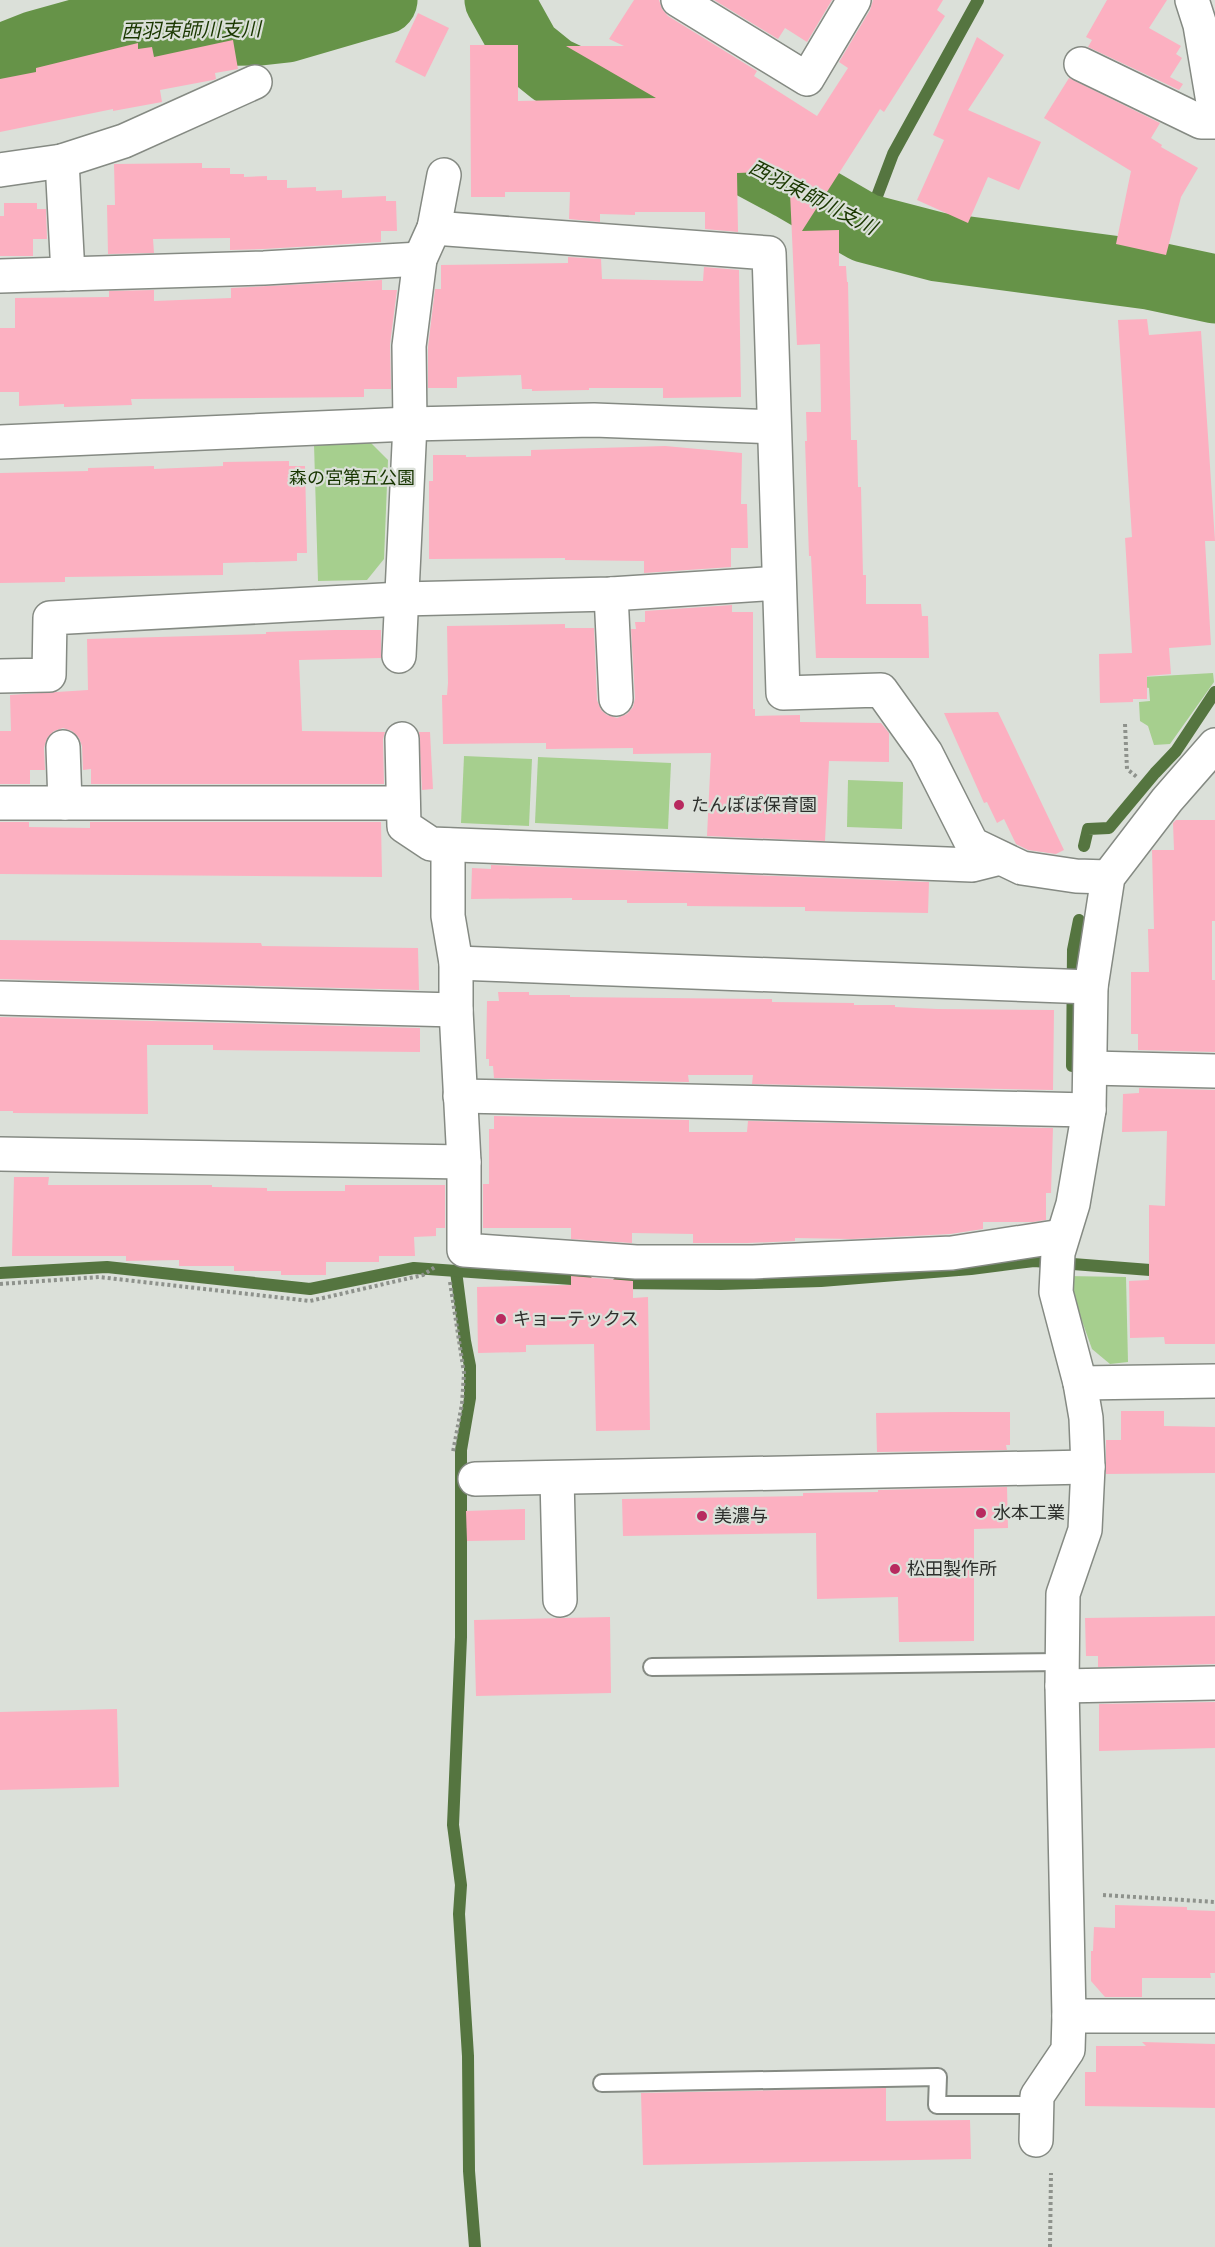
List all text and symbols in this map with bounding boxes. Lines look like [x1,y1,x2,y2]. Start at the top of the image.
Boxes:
water label: 西羽束師川支川 [121,16,263,42]
water label: 西羽束師川支川 [746,154,883,239]
park label: 森の宮第五公園 [289,466,415,488]
place label: たんぽぽ保育園 [691,793,817,815]
marker: たんぽぽ保育園 [672,798,686,812]
place label: キョーテックス [513,1307,638,1329]
marker: キョーテックス [494,1312,508,1326]
place label: 水本工業 [993,1501,1065,1523]
place label: 美濃与 [714,1504,768,1526]
marker: 水本工業 [974,1506,988,1520]
marker: 美濃与 [695,1509,709,1523]
place label: 松田製作所 [907,1557,997,1579]
marker: 松田製作所 [888,1562,902,1576]

